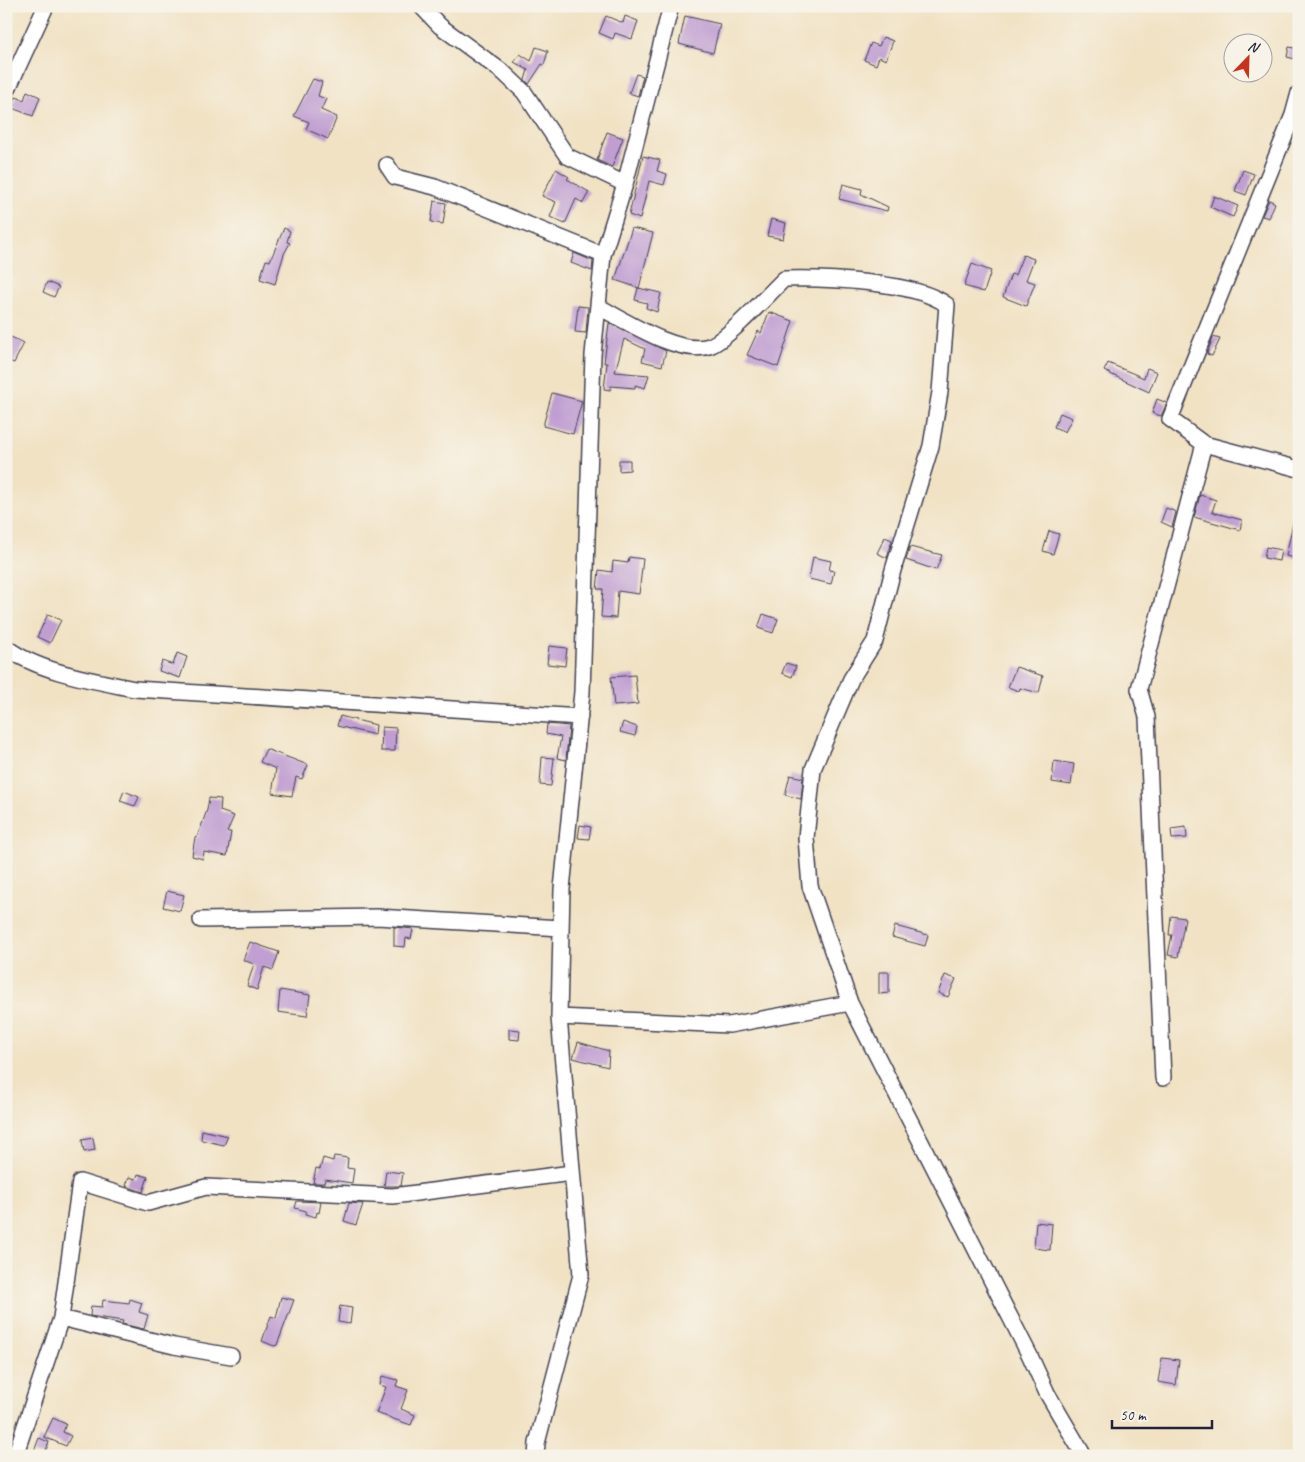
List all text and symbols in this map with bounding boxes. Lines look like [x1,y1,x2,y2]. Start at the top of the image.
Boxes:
north arrow [1222,32,1272,82]
text: N [1246,37,1262,57]
scale bar [1112,1397,1212,1429]
text: 50 m [1120,1406,1147,1425]

